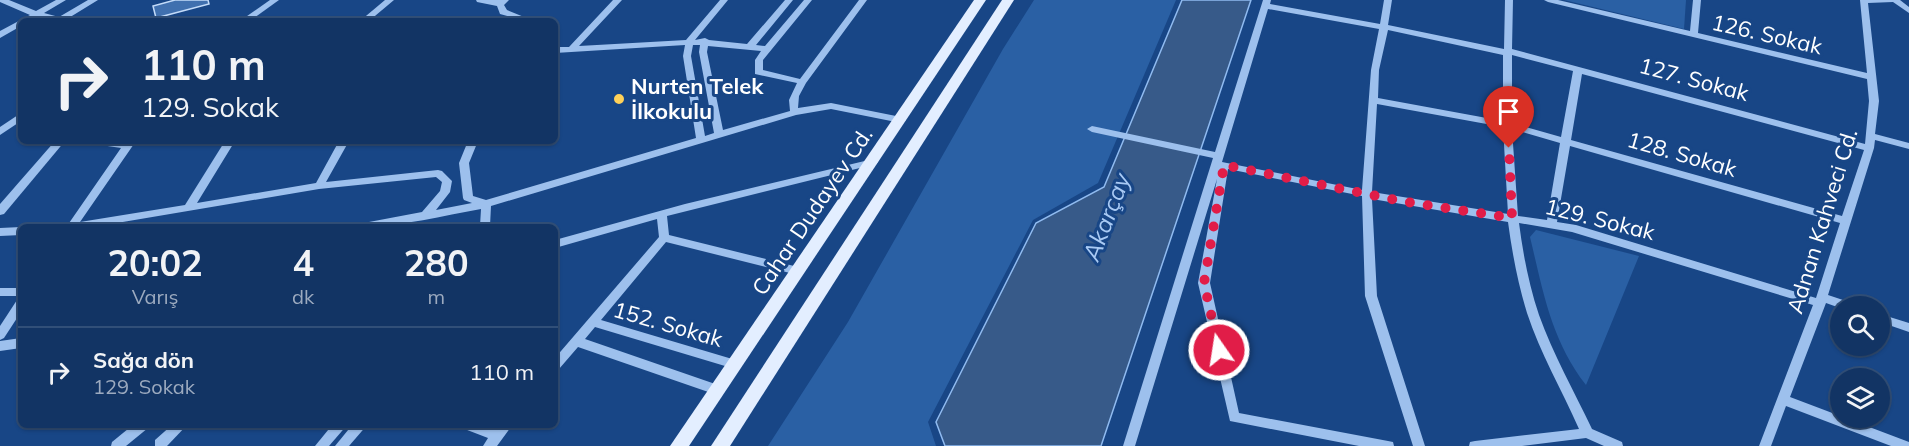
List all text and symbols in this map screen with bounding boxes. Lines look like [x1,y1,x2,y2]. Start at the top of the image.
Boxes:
street label: 126. Sokak [1709,8,1826,60]
text: 110 m [141,38,266,91]
icon: right [42,42,120,120]
street label: 127. Sokak [1636,51,1753,107]
place label: Nurten Telek İlkokulu [631,72,764,125]
pin [1483,86,1534,148]
text: 129. Sokak [141,90,279,124]
marker: Nurten Telek İlkokulu [612,92,626,106]
icon: arrive [1492,95,1525,128]
street label: Cahar Dudayev Cd. [745,122,879,300]
street label: 128. Sokak [1624,125,1741,183]
street label: Adnan Kahveci Cd. [1781,125,1863,317]
water label: Akarçay [1075,167,1137,266]
street label: 129. Sokak [1542,192,1659,246]
text: 20:02 [107,240,203,285]
text: 4 [292,240,314,285]
text: 280 [404,240,469,285]
text: Varış [132,284,178,309]
text: dk [292,284,314,309]
text: m [427,284,445,309]
street label: 152. Sokak [610,295,727,353]
map controls [1830,296,1890,428]
button: search [1830,296,1890,356]
position arrow [1187,318,1251,382]
text: Sağa dön [93,346,194,374]
icon: right [42,356,75,389]
text: 110 m [469,358,534,386]
button: layers [1830,368,1890,428]
text: 129. Sokak [93,374,195,399]

